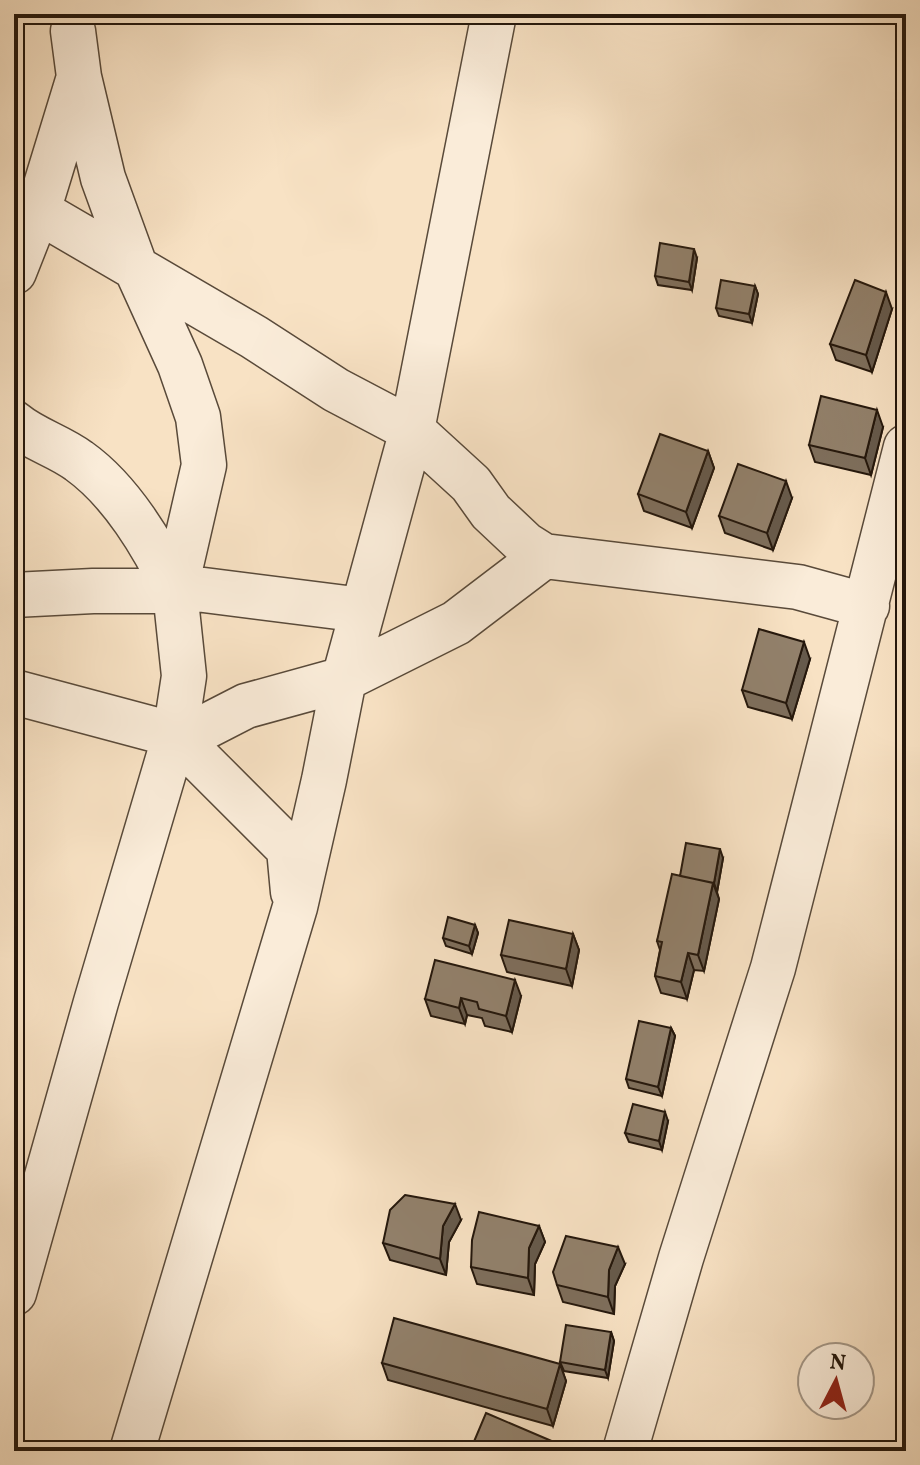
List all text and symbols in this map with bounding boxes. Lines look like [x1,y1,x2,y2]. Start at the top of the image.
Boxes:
north arrow [796,1341,876,1421]
text: N [828,1347,847,1380]

